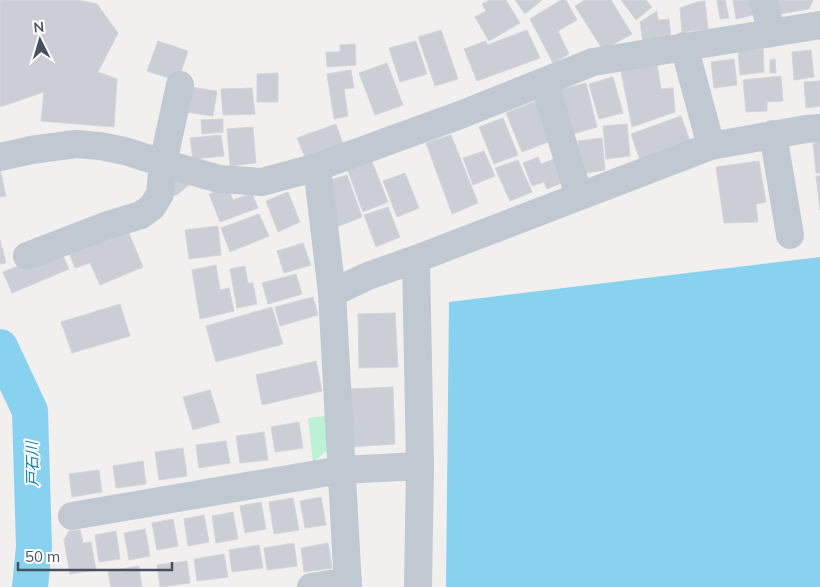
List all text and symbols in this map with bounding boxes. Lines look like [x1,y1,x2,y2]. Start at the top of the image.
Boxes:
north arrow [15,15,65,65]
text: N [33,18,45,36]
water label: 戸石川 [22,439,42,487]
scale bar [18,540,171,572]
text: 50 m [25,547,60,566]

